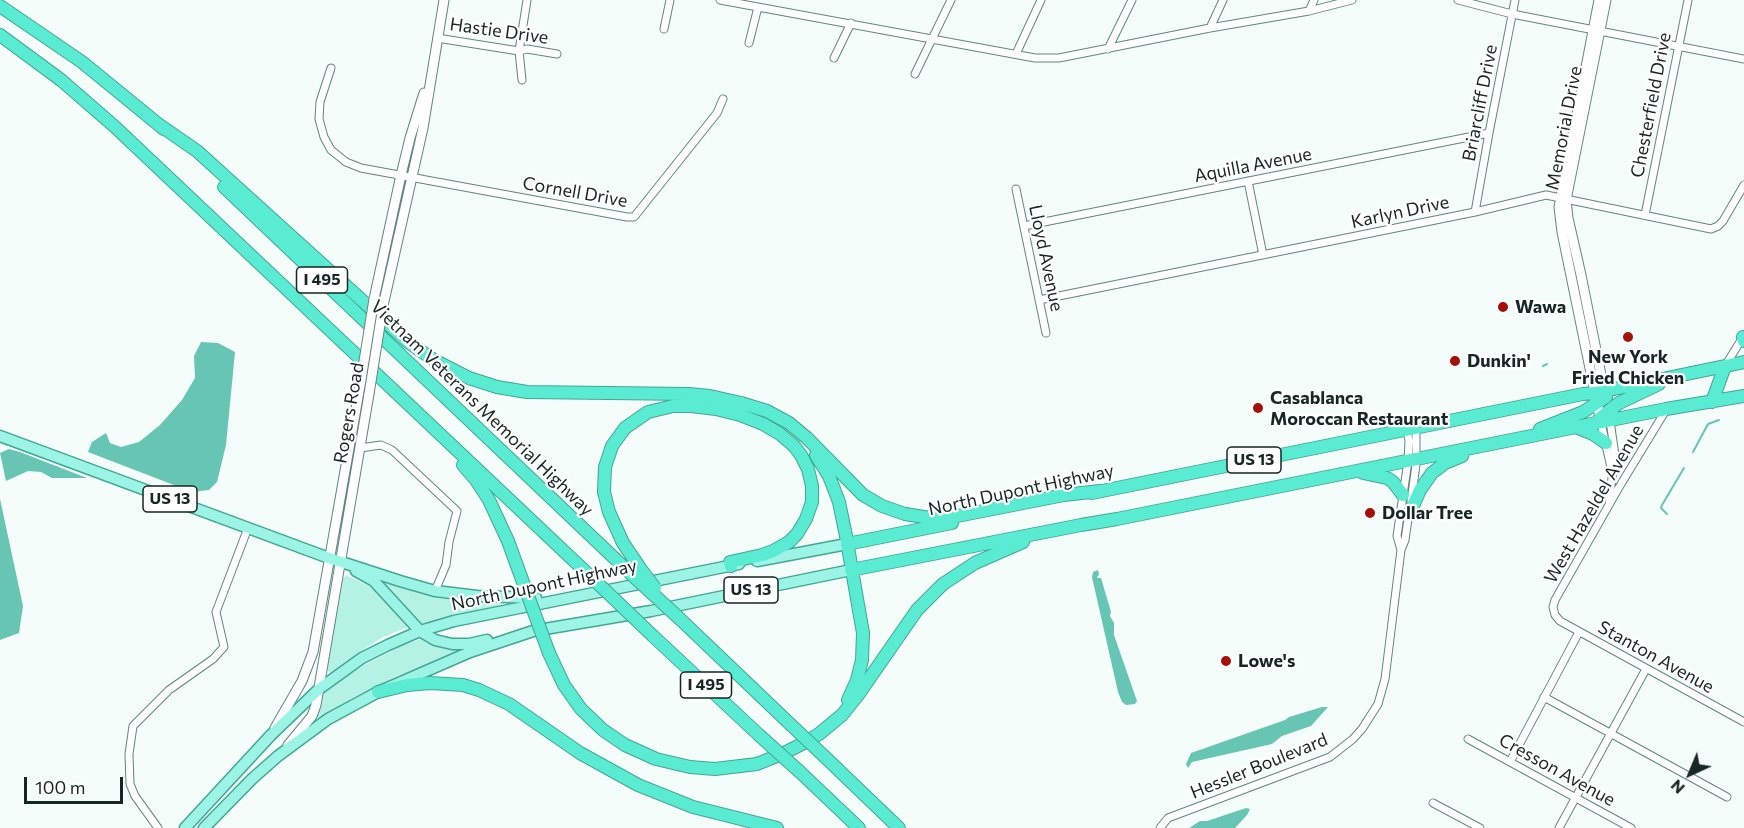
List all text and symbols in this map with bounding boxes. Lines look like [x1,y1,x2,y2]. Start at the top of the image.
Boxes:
street label: Hastie Drive [448,13,550,49]
street label: Chesterfield Drive [1626,31,1676,179]
street label: Briarcliff Drive [1458,43,1502,163]
street label: Memorial Drive [1541,64,1587,192]
street label: Aquilla Avenue [1192,143,1314,187]
street label: Cornell Drive [521,172,629,212]
street label: Karlyn Drive [1349,191,1451,233]
street label: Lloyd Avenue [1024,203,1068,313]
road number: I 495 [296,267,348,293]
street label: Vietnam Veterans Memorial Highway [366,296,598,520]
place label: Wawa [1515,296,1566,318]
marker: Wawa [1496,300,1510,314]
marker: New York Fried Chicken [1621,330,1635,344]
place label: New York Fried Chicken [1572,346,1684,388]
place label: Dunkin' [1467,350,1531,372]
marker: Dunkin' [1448,354,1462,368]
street label: Rogers Road [330,361,368,465]
place label: Casablanca Moroccan Restaurant [1270,387,1448,430]
marker: Casablanca Moroccan Restaurant [1251,401,1265,415]
street label: West Hazeldel Avenue [1540,421,1648,587]
road number: US 13 [1227,447,1281,473]
street label: North Dupont Highway [926,460,1116,520]
road number: US 13 [143,486,197,512]
place label: Dollar Tree [1382,502,1473,524]
marker: Dollar Tree [1363,506,1377,520]
street label: North Dupont Highway [449,555,639,615]
road number: US 13 [724,577,778,603]
street label: Stanton Avenue [1594,616,1718,698]
place label: Lowe's [1238,650,1295,672]
marker: Lowe's [1219,654,1233,668]
road number: I 495 [680,672,732,698]
street label: Hessler Boulevard [1187,729,1331,803]
street label: Cresson Avenue [1495,729,1619,811]
north arrow [1660,744,1720,804]
scale bar [27,765,126,803]
text: 100 m [35,776,85,798]
text: N [1666,776,1688,798]

